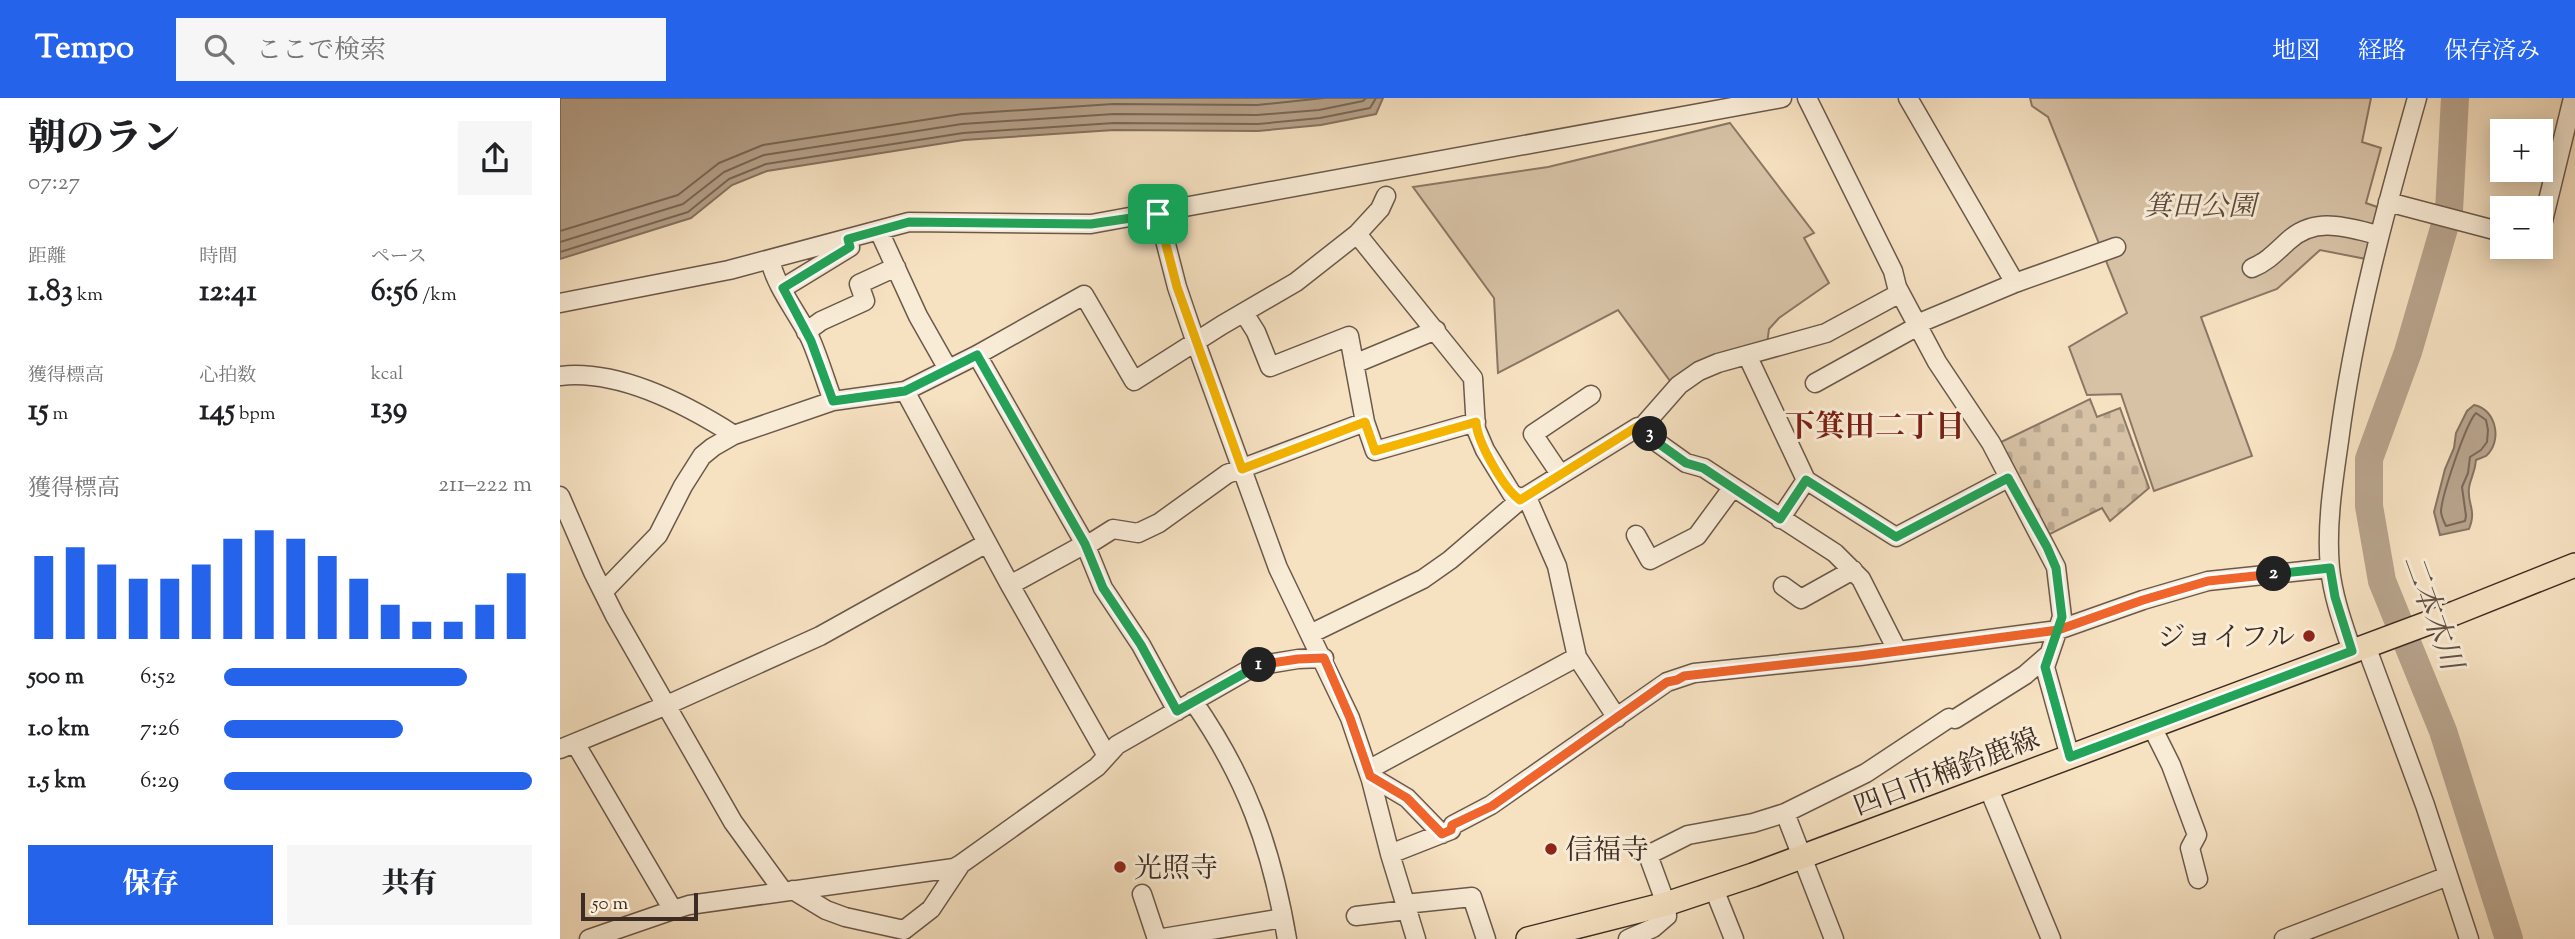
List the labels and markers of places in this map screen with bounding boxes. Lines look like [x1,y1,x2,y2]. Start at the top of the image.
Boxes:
pin [1128,184,1188,244]
pin: 3 [1632,416,1668,452]
pin: 2 [2256,556,2292,592]
place label: ジョイフル [2158,619,2295,659]
marker: ジョイフル [2301,628,2317,644]
pin: 1 [1242,648,1276,682]
place label: 信福寺 [1565,832,1649,872]
marker: 信福寺 [1543,841,1559,857]
place label: 光照寺 [1134,850,1218,890]
marker: 光照寺 [1112,859,1128,875]

